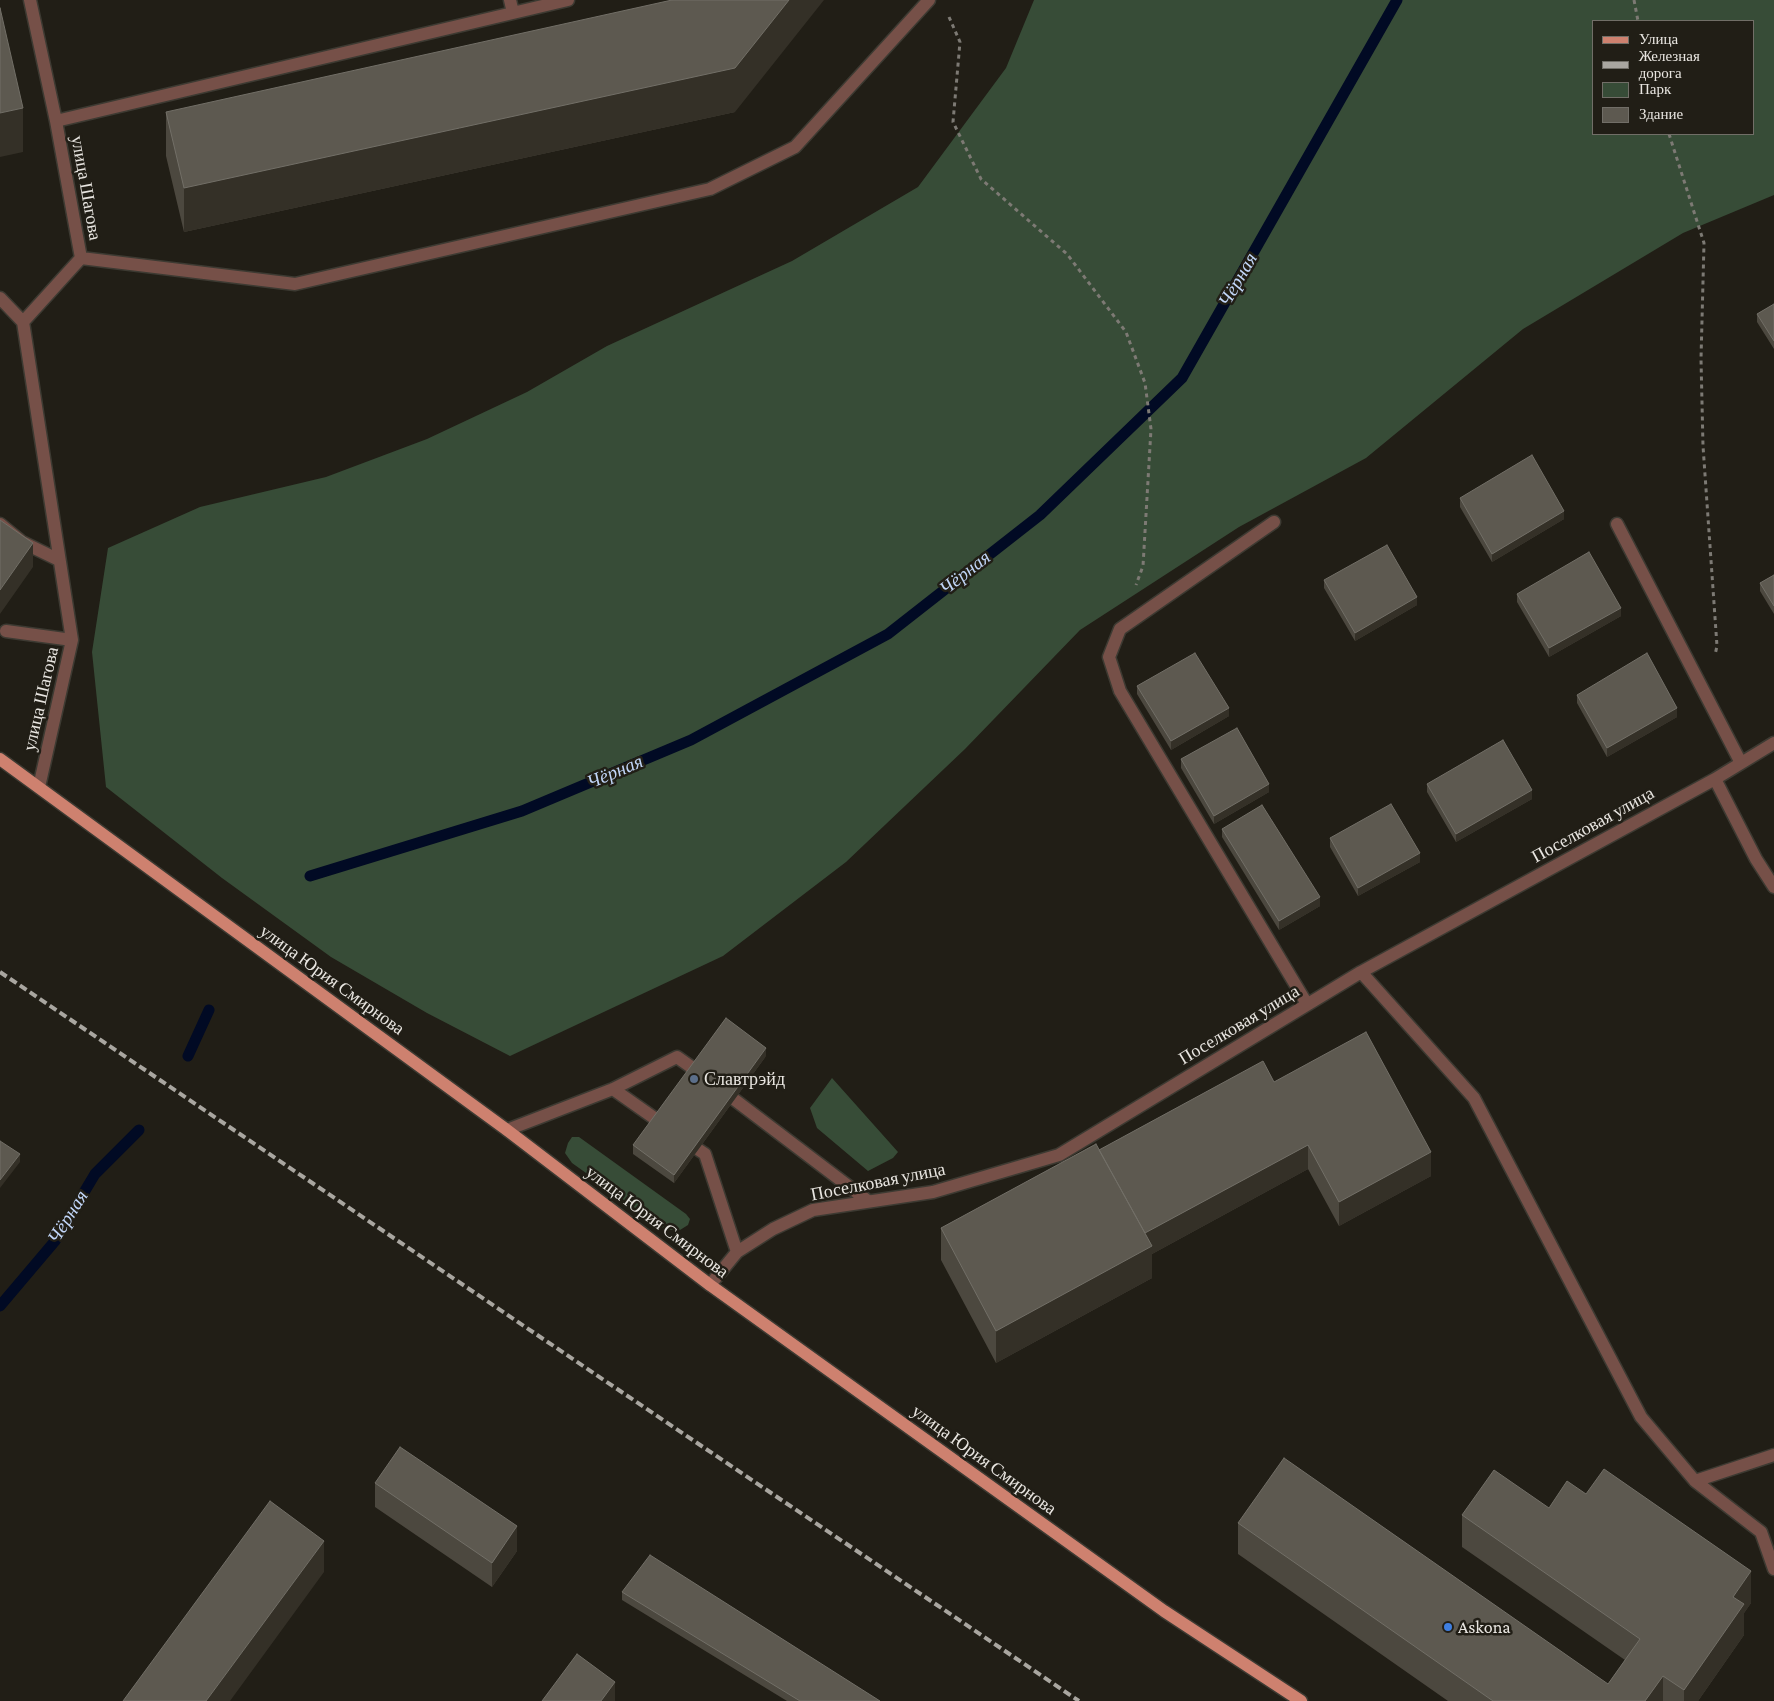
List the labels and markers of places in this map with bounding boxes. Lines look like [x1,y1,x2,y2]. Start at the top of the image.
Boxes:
place label: Славтрэйд [704,1068,785,1090]
marker: Славтрэйд [688,1073,700,1085]
place label: Askona [1458,1616,1511,1638]
marker: Askona [1442,1621,1454,1633]

